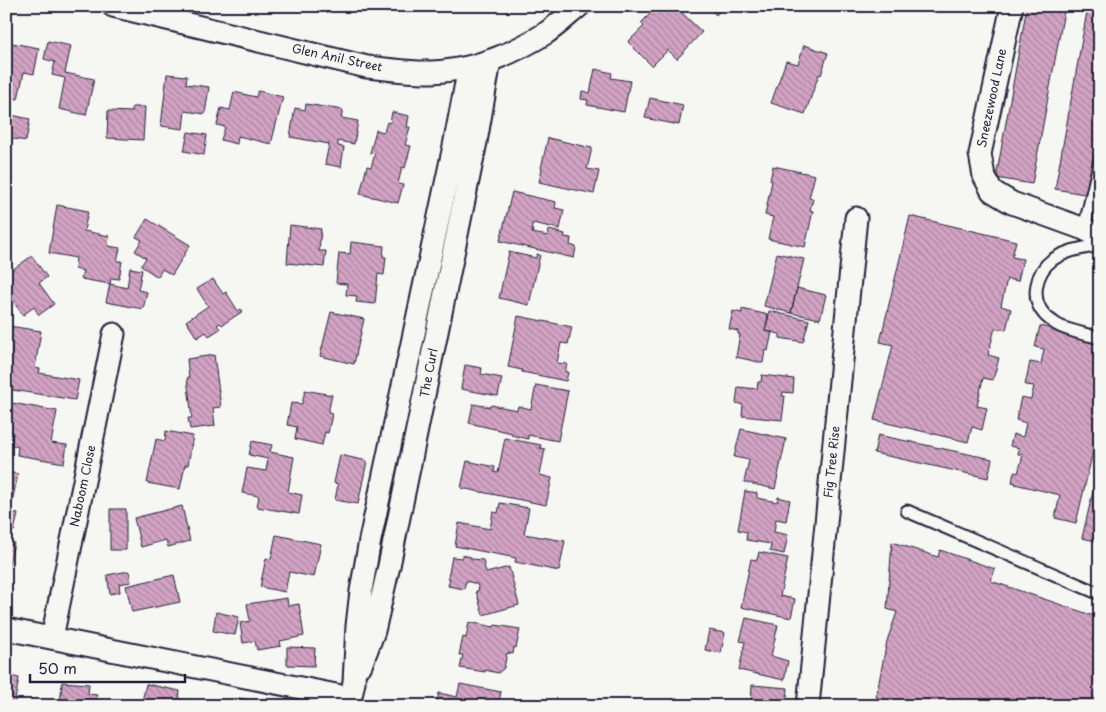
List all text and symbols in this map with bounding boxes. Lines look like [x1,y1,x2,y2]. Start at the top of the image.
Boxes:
street label: Glen Anil Street [290,39,384,75]
street label: Sneezewood Lane [972,46,1010,149]
street label: The Curl [414,346,442,399]
street label: Fig Tree Rise [818,425,844,499]
street label: Naboom Close [65,443,99,528]
scale bar [30,652,185,684]
text: 50 m [38,656,77,679]

